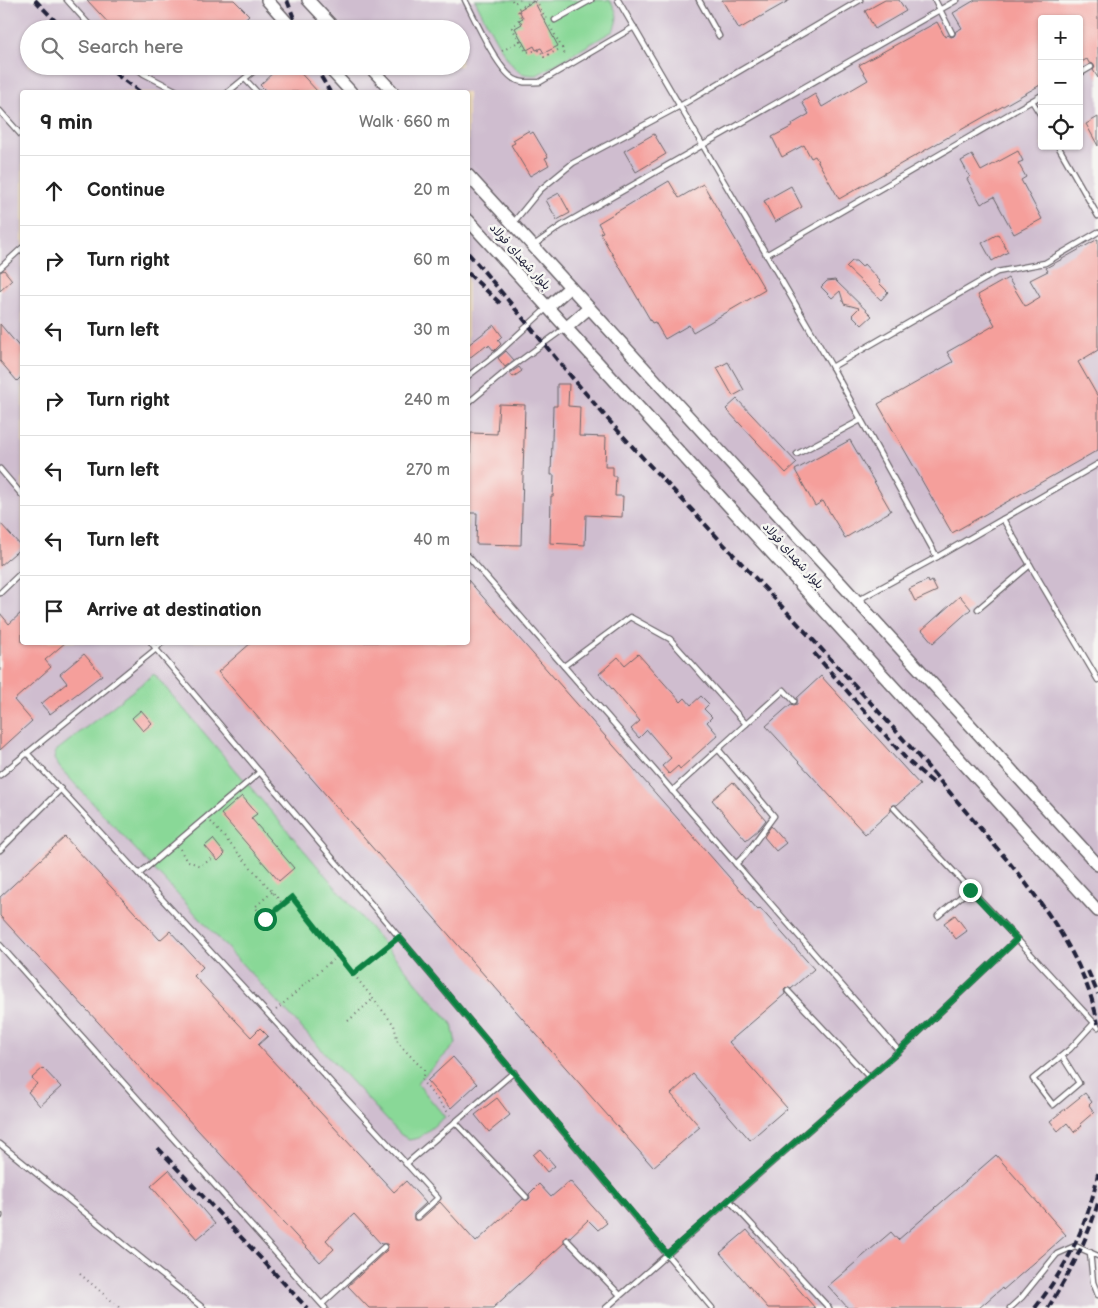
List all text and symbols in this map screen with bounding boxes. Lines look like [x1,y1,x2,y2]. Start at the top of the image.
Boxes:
map controls [1038,15,1083,150]
button: + [1038,15,1083,60]
search box [20,20,470,75]
icon: search [38,34,66,62]
text: Search here [78,36,183,59]
button: − [1038,60,1083,105]
button: locate [1038,105,1083,150]
text: 9 min [40,110,93,135]
text: Walk · 660 m [359,113,450,132]
icon: ahead [40,177,68,205]
text: Continue [87,179,165,202]
text: 20 m [414,181,450,200]
street label: بلوار شهدای فولاد [486,221,554,293]
icon: right [40,247,68,275]
text: Turn right [87,249,170,272]
text: 60 m [413,251,450,270]
icon: left [40,317,68,345]
text: Turn left [87,319,159,342]
text: 30 m [413,321,450,340]
icon: right [40,387,68,415]
text: Turn right [87,389,170,412]
text: 240 m [404,391,450,410]
icon: left [40,457,68,485]
text: Turn left [87,459,159,482]
text: 270 m [406,461,450,480]
street label: بلوار شهدای فولاد [759,520,827,592]
icon: left [40,527,68,555]
text: Turn left [87,529,159,552]
text: 40 m [413,531,450,550]
icon: arrive [40,597,68,625]
text: Arrive at destination [87,599,262,622]
route end [959,879,982,902]
route start [254,908,277,931]

